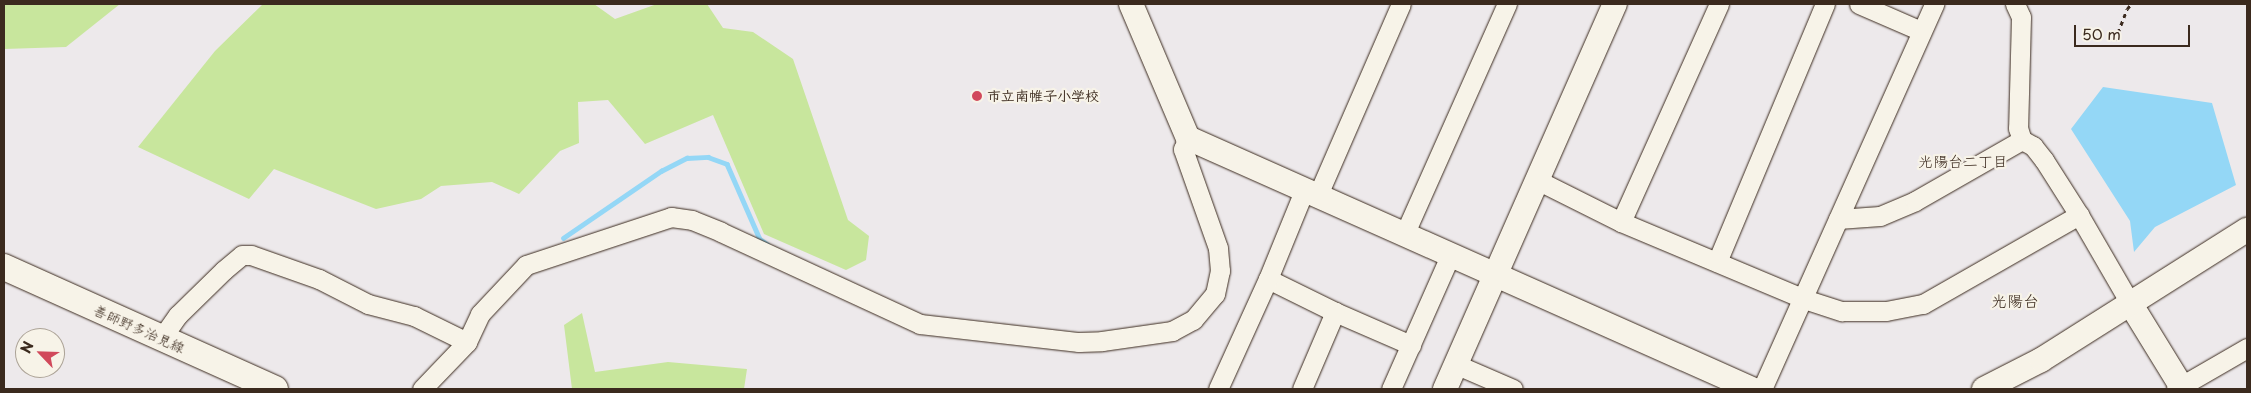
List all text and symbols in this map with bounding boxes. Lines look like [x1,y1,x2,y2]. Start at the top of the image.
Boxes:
scale bar [2076,15,2192,47]
text: 50 m [2082,22,2121,45]
place label: 市立南帷子小学校 [987,88,1099,104]
marker: 市立南帷子小学校 [971,90,983,102]
district label: 光陽台二丁目 [1918,152,2008,170]
district label: 光陽台 [1991,290,2039,310]
street label: 善師野多治見線 [91,301,187,357]
north arrow [15,328,65,378]
text: N [15,338,39,356]

